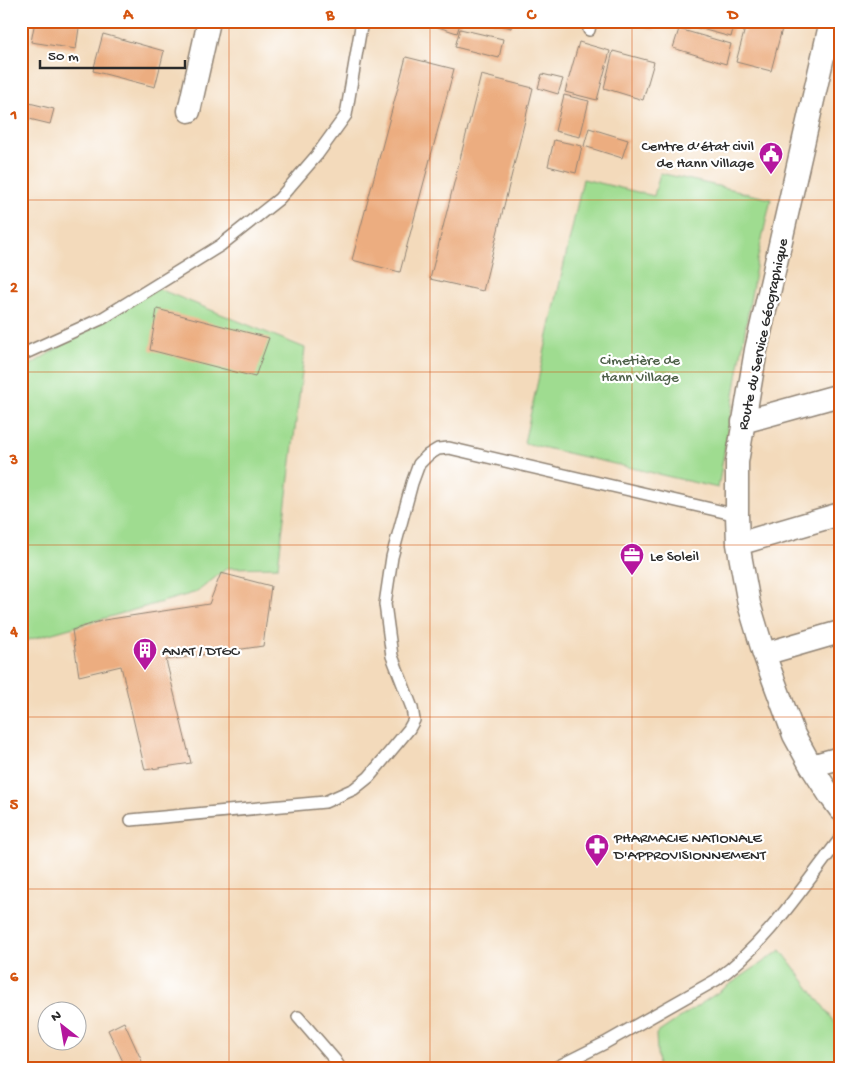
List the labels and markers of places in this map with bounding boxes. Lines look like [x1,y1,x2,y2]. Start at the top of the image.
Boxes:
place label: Centre d’état civil de Hann Village [641,138,754,173]
public building icon: Centre d’état civil de Hann Village [758,141,784,175]
office icon: Le Soleil [619,542,645,576]
place label: Le Soleil [650,548,699,566]
building icon: ANAT / DTGC [132,637,158,671]
place label: ANAT / DTGC [162,643,240,661]
place label: PHARMACIE NATIONALE D'APPROVISIONNEMENT [613,830,767,865]
pharmacy icon: PHARMACIE NATIONALE D'APPROVISIONNEMENT [584,833,610,867]

